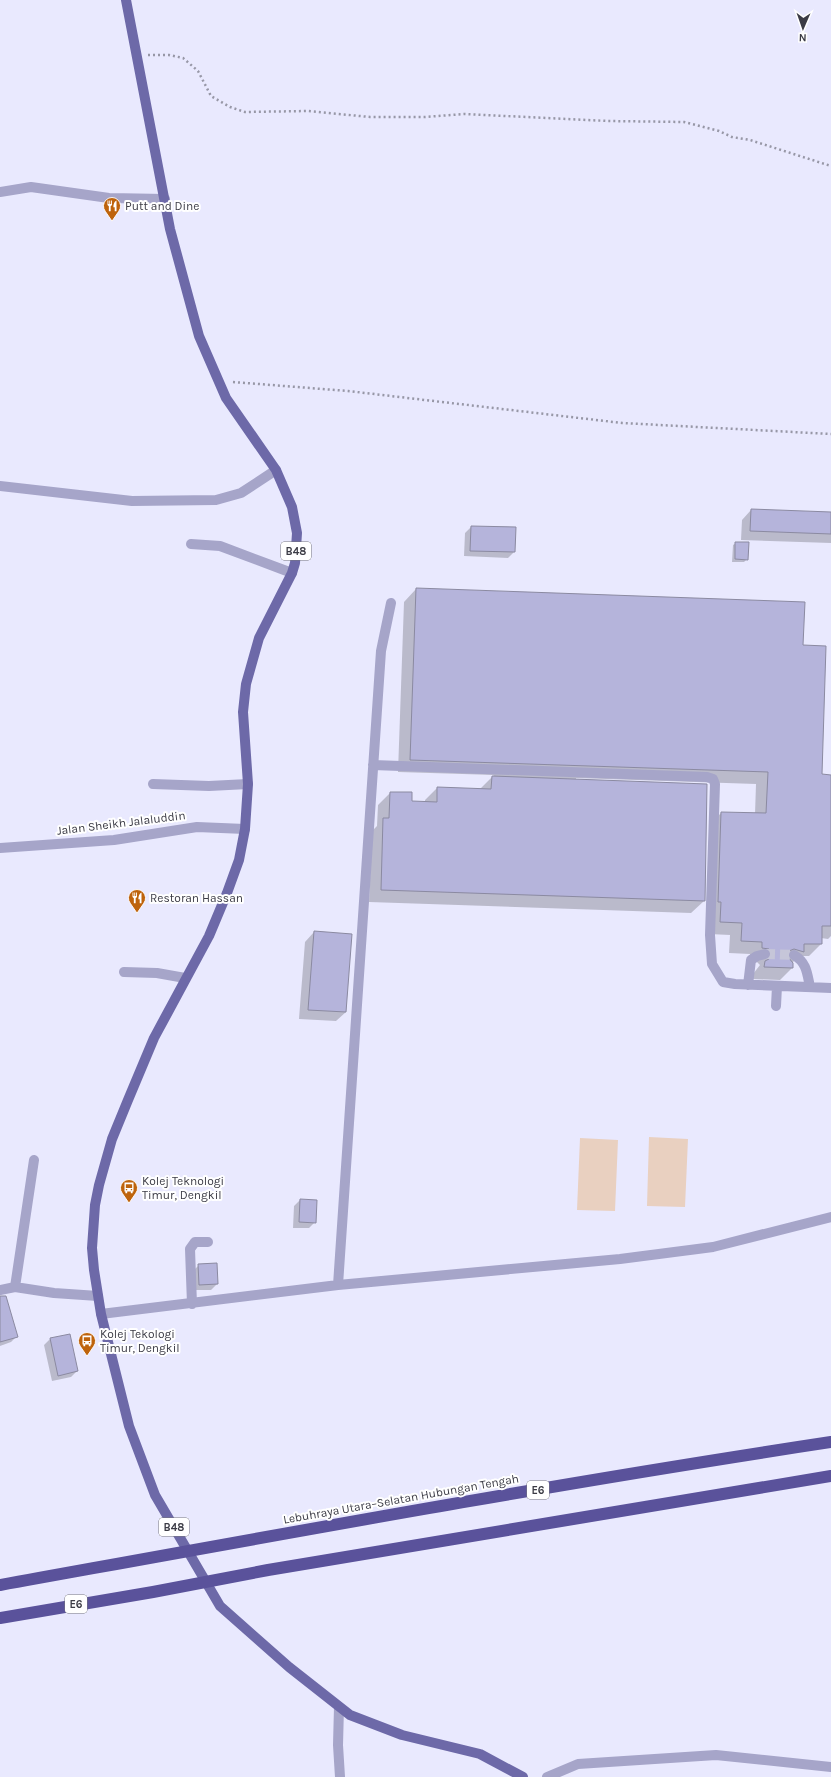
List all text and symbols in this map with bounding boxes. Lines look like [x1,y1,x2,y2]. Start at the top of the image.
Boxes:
north arrow [783,8,823,48]
text: N [798,31,807,44]
restaurant icon: Putt and Dine [102,196,122,221]
place label: Putt and Dine [125,199,200,213]
road number: B48 [281,542,311,560]
street label: Jalan Sheikh Jalaluddin [56,808,186,838]
restaurant icon: Restoran Hassan [127,888,147,913]
place label: Restoran Hassan [150,891,243,905]
place label: Kolej Teknologi Timur, Dengkil [142,1174,224,1202]
bus stop icon: Kolej Teknologi Timur, Dengkil [119,1178,139,1203]
place label: Kolej Tekologi Timur, Dengkil [100,1327,180,1355]
bus stop icon: Kolej Tekologi Timur, Dengkil [77,1331,97,1356]
street label: Lebuhraya Utara–Selatan Hubungan Tengah [282,1471,520,1527]
road number: E6 [527,1481,549,1499]
road number: B48 [159,1518,189,1536]
road number: E6 [65,1595,87,1613]

